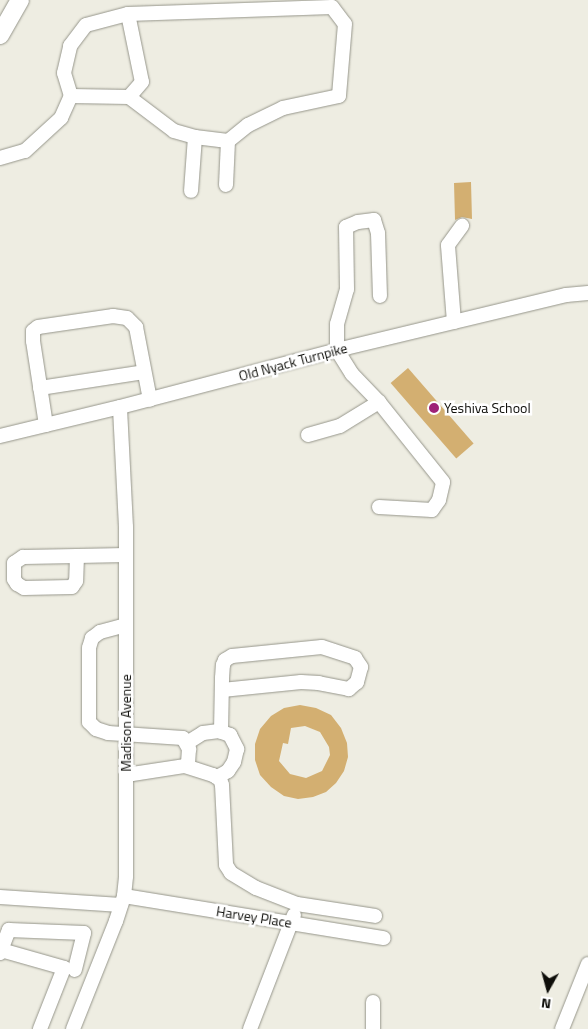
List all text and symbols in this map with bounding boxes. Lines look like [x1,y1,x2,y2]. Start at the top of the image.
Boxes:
street label: Old Nyack Turnpike [237,339,349,385]
place label: Yeshiva School [444,400,531,416]
marker: Yeshiva School [428,402,440,414]
street label: Madison Avenue [118,674,134,772]
street label: Harvey Place [215,903,293,931]
north arrow [523,964,573,1014]
text: N [540,993,552,1015]

